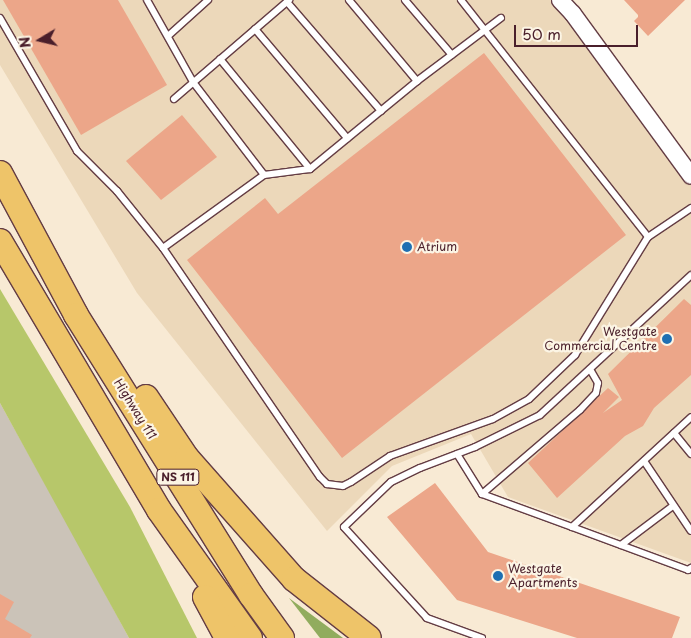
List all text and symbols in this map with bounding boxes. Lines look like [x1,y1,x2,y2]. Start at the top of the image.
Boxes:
north arrow [15,15,65,65]
scale bar [516,15,640,47]
text: 50 m [522,22,561,45]
text: N [13,35,36,50]
place label: Atrium [417,240,457,254]
marker: Atrium [401,241,413,253]
place label: Westgate Commercial Centre [544,325,657,353]
marker: Westgate Commercial Centre [661,333,673,345]
street label: Highway 111 [111,376,159,442]
road number: NS 111 [156,468,200,486]
place label: Westgate Apartments [508,562,577,590]
marker: Westgate Apartments [492,570,504,582]

